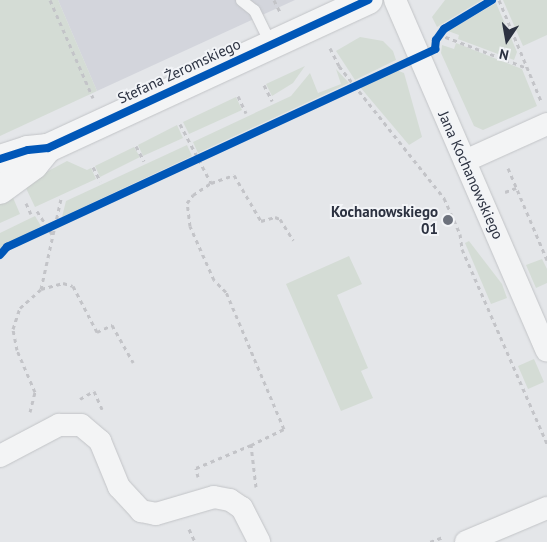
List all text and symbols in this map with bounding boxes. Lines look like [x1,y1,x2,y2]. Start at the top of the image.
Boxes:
north arrow [482,15,532,65]
street label: Stefana Żeromskiego [115,35,243,107]
text: N [498,45,510,64]
street label: Jana Kochanowskiego [435,108,507,242]
place label: Kochanowskiego 01 [331,202,438,237]
marker: Kochanowskiego 01 [442,214,454,226]

